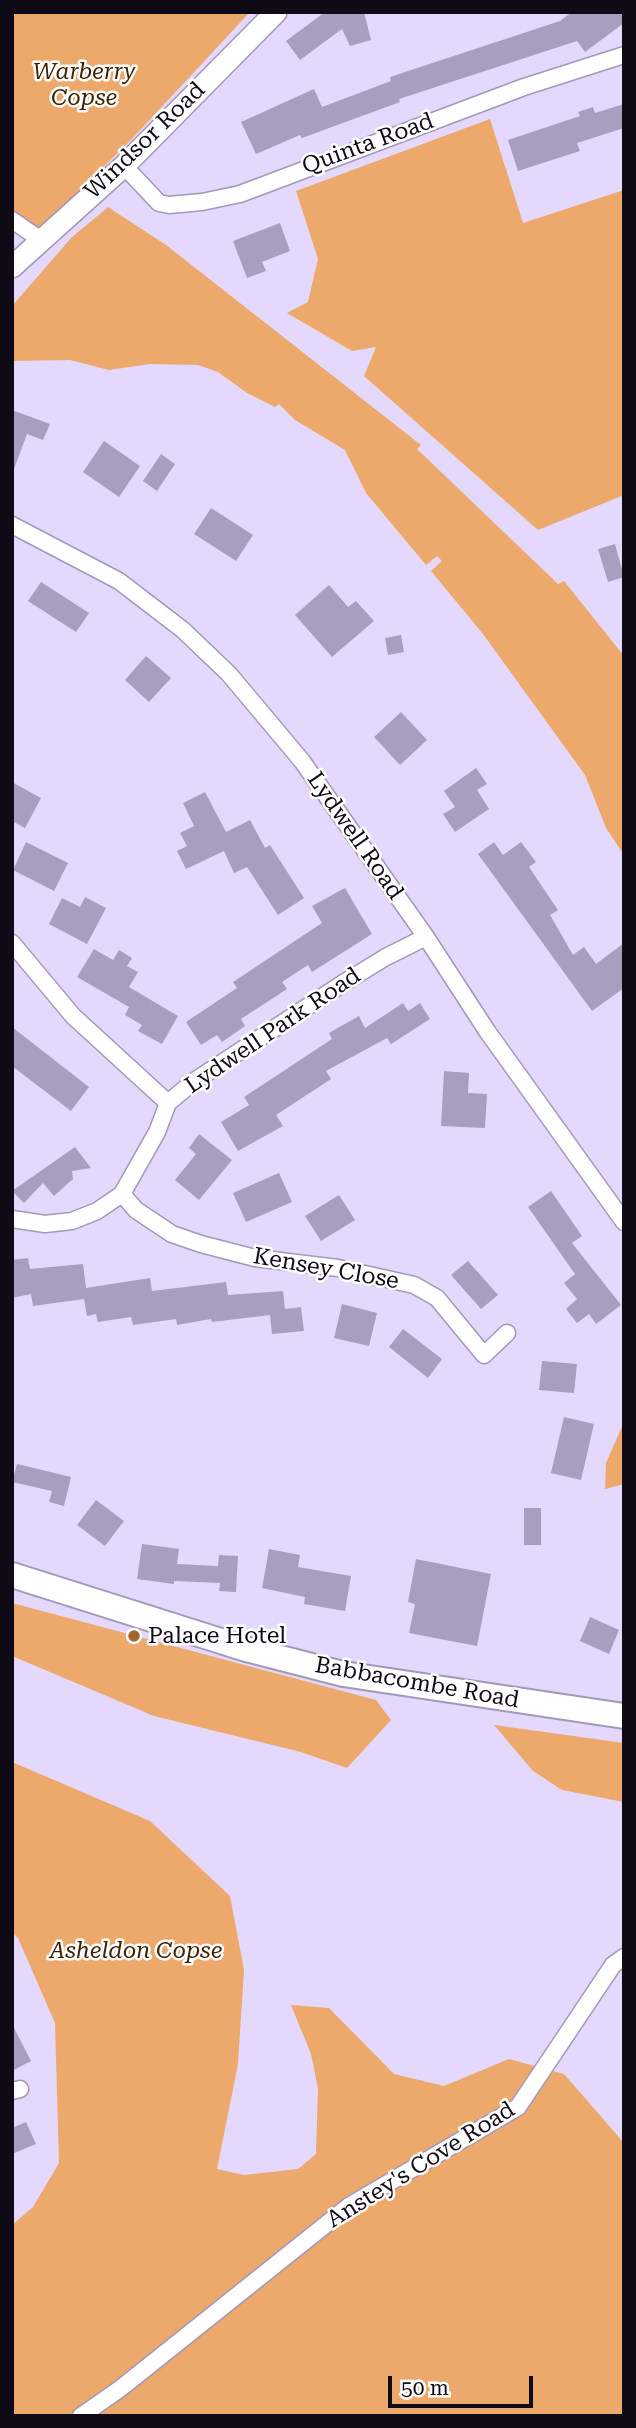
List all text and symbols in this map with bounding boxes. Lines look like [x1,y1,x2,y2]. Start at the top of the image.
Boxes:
park label: Warberry Copse [33,58,135,112]
street label: Windsor Road [79,77,211,205]
street label: Quinta Road [298,107,438,181]
street label: Lydwell Road [301,767,409,905]
street label: Lydwell Park Road [180,962,366,1100]
street label: Kensey Close [251,1243,401,1295]
place label: Palace Hotel [148,1622,286,1650]
marker: Palace Hotel [126,1628,142,1644]
street label: Babbacombe Road [313,1651,521,1715]
park label: Asheldon Copse [50,1937,222,1965]
street label: Anstey's Cove Road [322,2096,520,2234]
scale bar [391,2362,536,2406]
text: 50 m [401,2376,449,2400]

